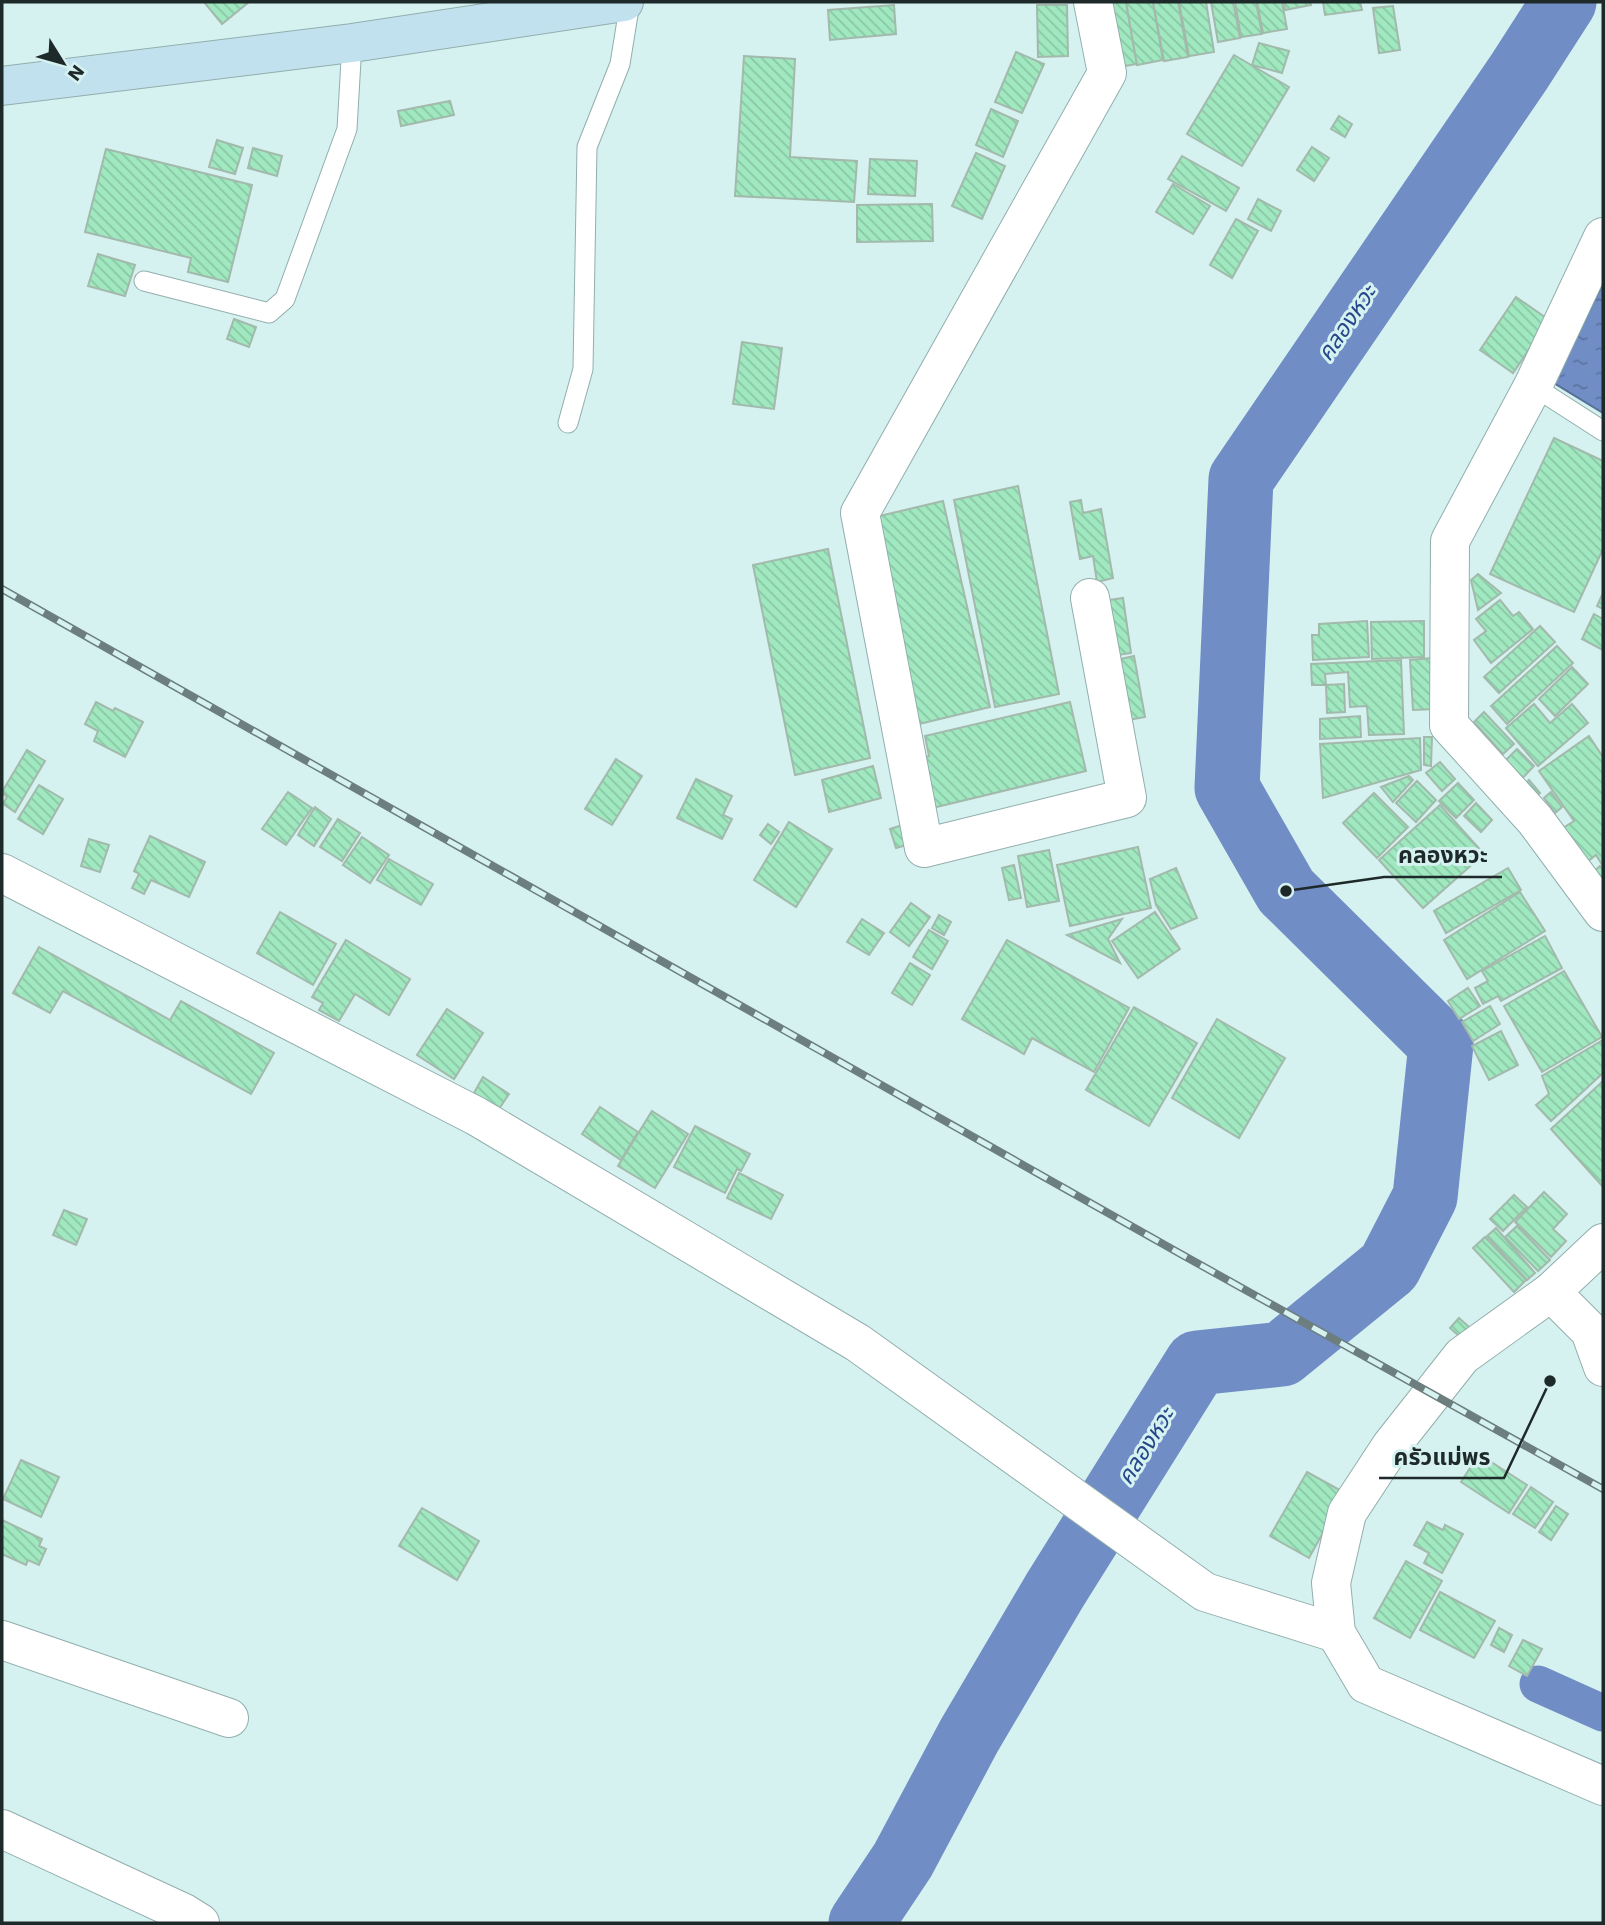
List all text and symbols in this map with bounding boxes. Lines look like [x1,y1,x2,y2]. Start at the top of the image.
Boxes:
north arrow [28,28,98,98]
text: N [63,60,90,85]
water label: คลองหวะ [1312,278,1383,366]
callout: คลองหวะ [1384,833,1502,877]
text: คลองหวะ [1398,842,1488,869]
water label: คลองหวะ [1112,1401,1181,1489]
callout: ครัวแม่พร [1379,1434,1504,1478]
text: ครัวแม่พร [1394,1444,1491,1471]

